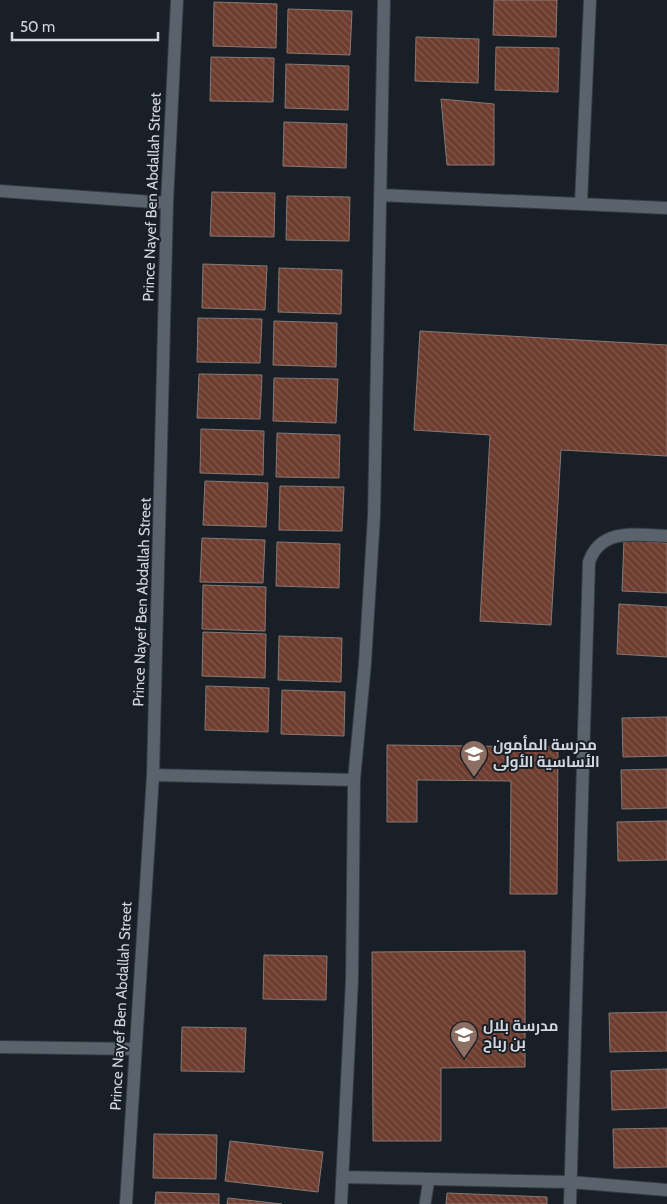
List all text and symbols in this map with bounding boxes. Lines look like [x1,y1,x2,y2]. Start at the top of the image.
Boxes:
scale bar [12,10,159,42]
text: 50 m [20,18,55,36]
street label: Prince Nayef Ben Abdallah Street [139,92,165,302]
street label: Prince Nayef Ben Abdallah Street [129,497,155,707]
place label: مدرسة المأمون الأساسية الأولى [493,735,600,771]
school or university icon: مدرسة المأمون الأساسية الأولى [459,739,489,778]
street label: Prince Nayef Ben Abdallah Street [107,901,135,1111]
place label: مدرسة بلال بن رباح [483,1017,558,1053]
school or university icon: مدرسة بلال بن رباح [449,1020,479,1059]

